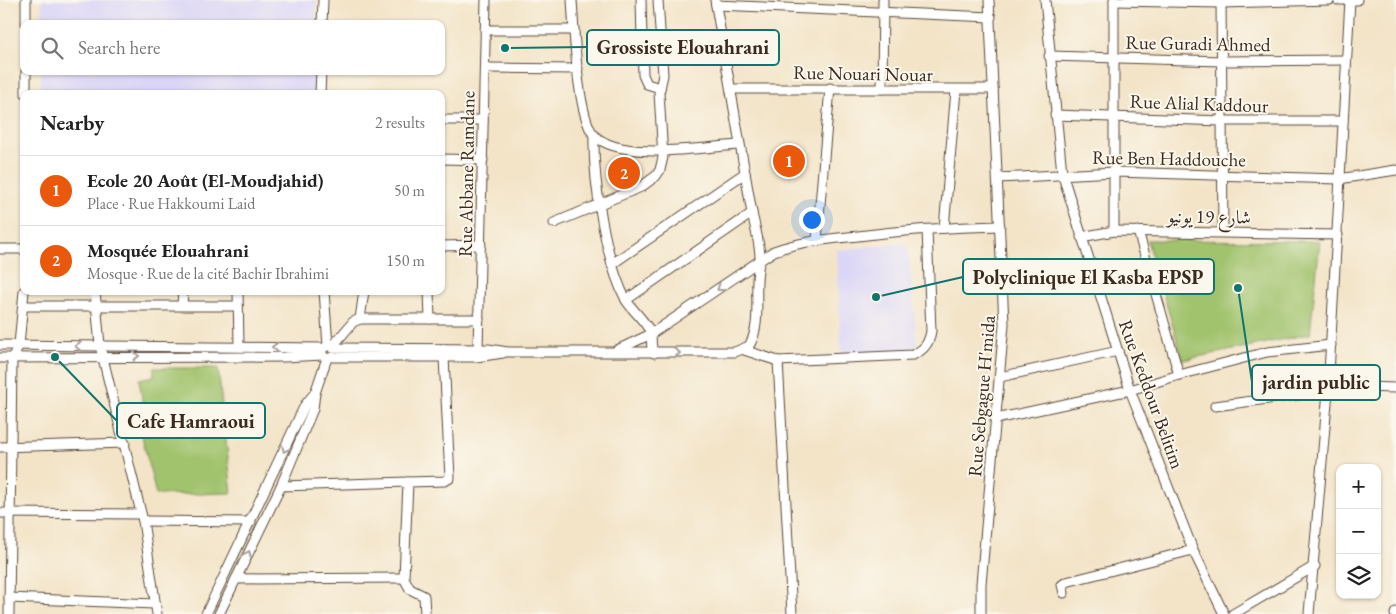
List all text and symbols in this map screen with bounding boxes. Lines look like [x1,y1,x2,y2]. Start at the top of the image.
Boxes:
search box [20,20,445,75]
callout: Grossiste Elouahrani [587,30,779,65]
street label: Rue Guradi Ahmed [1125,30,1271,57]
icon: search [38,34,66,62]
text: Grossiste Elouahrani [597,34,769,60]
text: Search here [78,35,160,60]
street label: Rue Nouari Nouar [793,60,934,87]
street label: Rue Alial Kaddour [1129,89,1269,118]
street label: Rue Abbane Ramdane [453,91,480,257]
text: Nearby [40,109,104,136]
text: 2 results [375,112,425,133]
pin: 1 [773,142,805,180]
street label: Rue Ben Haddouche [1092,145,1246,172]
pin: 2 [608,154,640,192]
text: Ecole 20 Août (El-Moudjahid) [87,168,324,193]
text: 1 [52,180,60,201]
text: 50 m [394,180,425,201]
text: Place · Rue Hakkoumi Laid [87,193,255,214]
street label: شارع 19 يونيو [1165,203,1251,233]
your location [799,207,825,233]
text: Mosquée Elouahrani [87,238,249,263]
text: 2 [52,250,60,271]
text: 150 m [386,250,425,271]
callout: Polyclinique El Kasba EPSP [963,259,1214,294]
text: Mosque · Rue de la cité Bachir Ibrahimi [87,263,329,284]
text: Polyclinique El Kasba EPSP [973,264,1203,290]
one-way arrow [716,281,725,291]
street label: Rue Sebgague H'mida [962,314,1001,478]
street label: Rue Keddour Belitim [1113,316,1190,472]
one-way arrow [73,341,81,351]
one-way arrow [271,341,279,352]
one-way arrow [674,348,681,358]
one-way arrow [132,351,140,361]
callout: jardin public [1252,365,1380,400]
text: jardin public [1261,369,1370,395]
callout: Cafe Hamraoui [117,403,265,438]
text: Cafe Hamraoui [127,408,255,434]
one-way arrow [281,444,291,453]
map controls [1336,464,1381,599]
button: + [1336,464,1381,509]
button: − [1336,509,1381,554]
one-way arrow [242,551,252,560]
button: layers [1336,554,1381,599]

